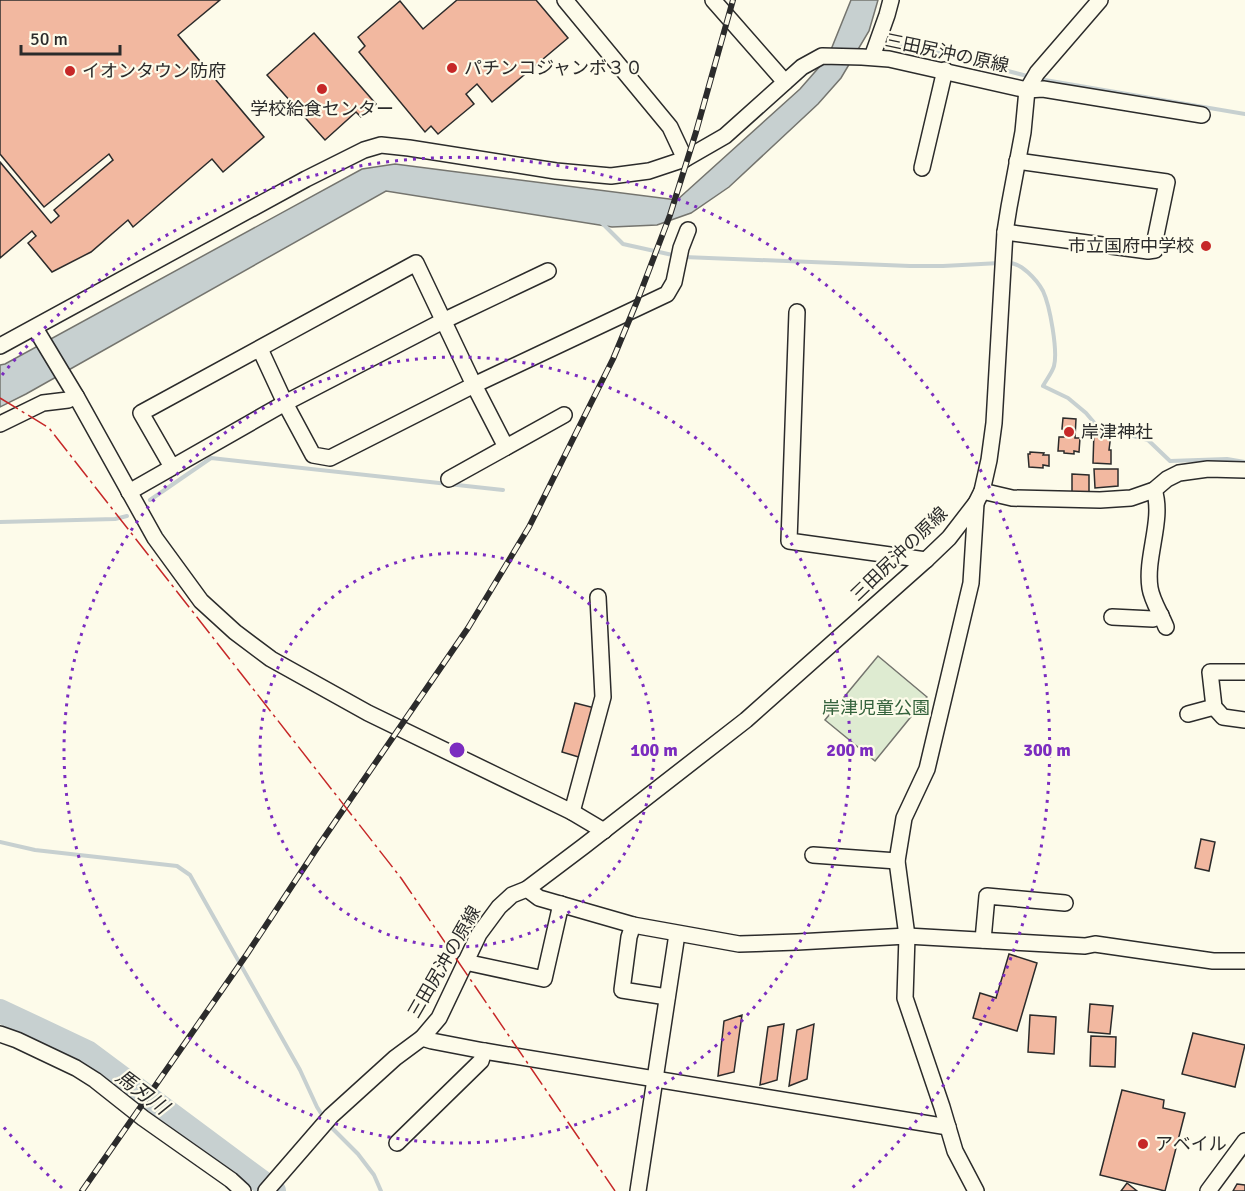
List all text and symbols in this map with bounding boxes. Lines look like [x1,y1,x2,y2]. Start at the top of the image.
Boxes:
scale bar [21,18,120,56]
text: 50 m [30,28,68,50]
street label: 三田尻沖の原線 [883,29,1011,77]
place label: パチンコジャンボ３０ [464,57,643,79]
place label: イオンタウン防府 [82,60,226,82]
marker: パチンコジャンボ３０ [445,61,459,75]
marker: イオンタウン防府 [63,64,77,78]
marker: 学校給食センター [315,82,329,96]
place label: 学校給食センター [250,98,394,120]
place label: 市立国府中学校 [1068,235,1194,257]
marker: 市立国府中学校 [1199,239,1213,253]
place label: 岸津神社 [1081,421,1153,443]
marker: 岸津神社 [1062,425,1076,439]
street label: 三田尻沖の原線 [846,502,952,606]
park label: 岸津児童公園 [822,697,930,719]
text: 100 m [630,739,678,761]
text: 200 m [826,739,874,761]
text: 300 m [1023,739,1071,761]
centre of rings [447,740,467,760]
street label: 三田尻沖の原線 [403,902,485,1022]
water label: 馬刃川 [111,1064,175,1121]
place label: アベイル [1155,1133,1227,1155]
marker: アベイル [1136,1137,1150,1151]

